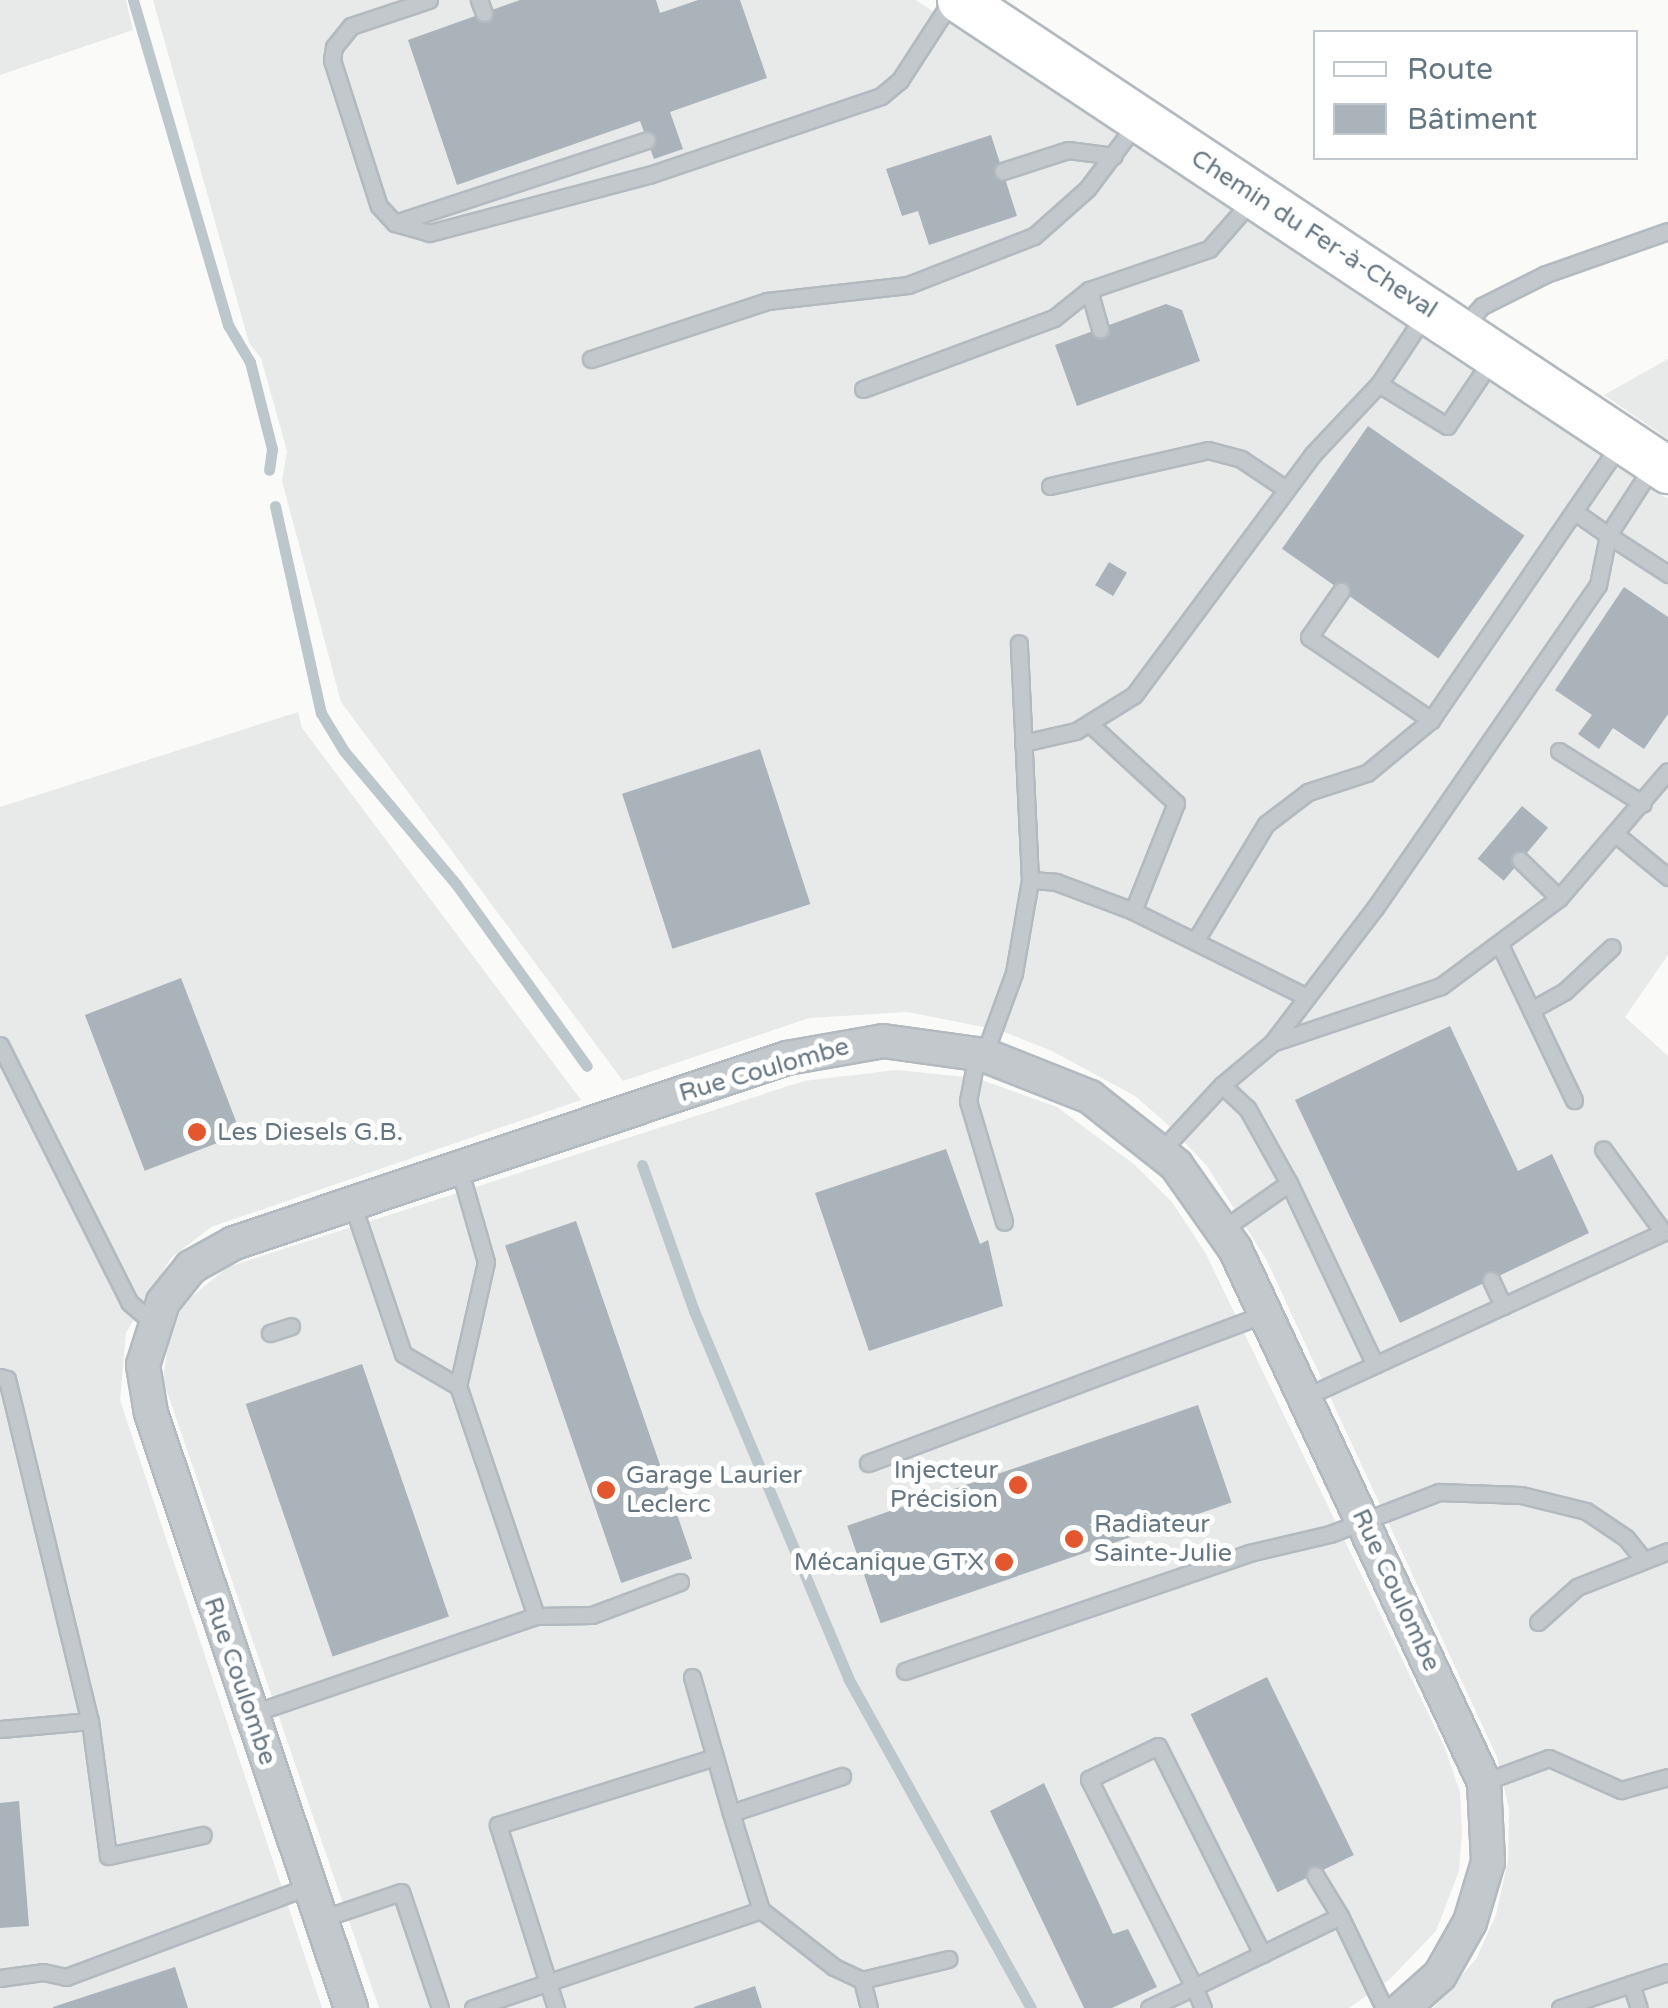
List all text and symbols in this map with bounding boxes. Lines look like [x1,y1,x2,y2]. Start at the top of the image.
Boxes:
legend [1313,30,1638,160]
text: Route [1407,51,1493,88]
text: Bâtiment [1407,101,1537,138]
street label: Chemin du Fer-à-Cheval [1185,143,1443,325]
street label: Rue Coulombe [676,1031,852,1109]
place label: Les Diesels G.B. [217,1117,403,1147]
marker: Les Diesels G.B. [186,1121,208,1143]
place label: Injecteur Précision [890,1456,998,1515]
place label: Garage Laurier Leclerc [626,1461,802,1520]
marker: Injecteur Précision [1007,1474,1029,1496]
marker: Garage Laurier Leclerc [595,1479,617,1501]
street label: Rue Coulombe [1345,1504,1447,1676]
place label: Radiateur Sainte-Julie [1094,1510,1232,1569]
marker: Radiateur Sainte-Julie [1063,1528,1085,1550]
place label: Mécanique GTX [794,1547,984,1577]
marker: Mécanique GTX [993,1551,1015,1573]
street label: Rue Coulombe [197,1593,283,1769]

